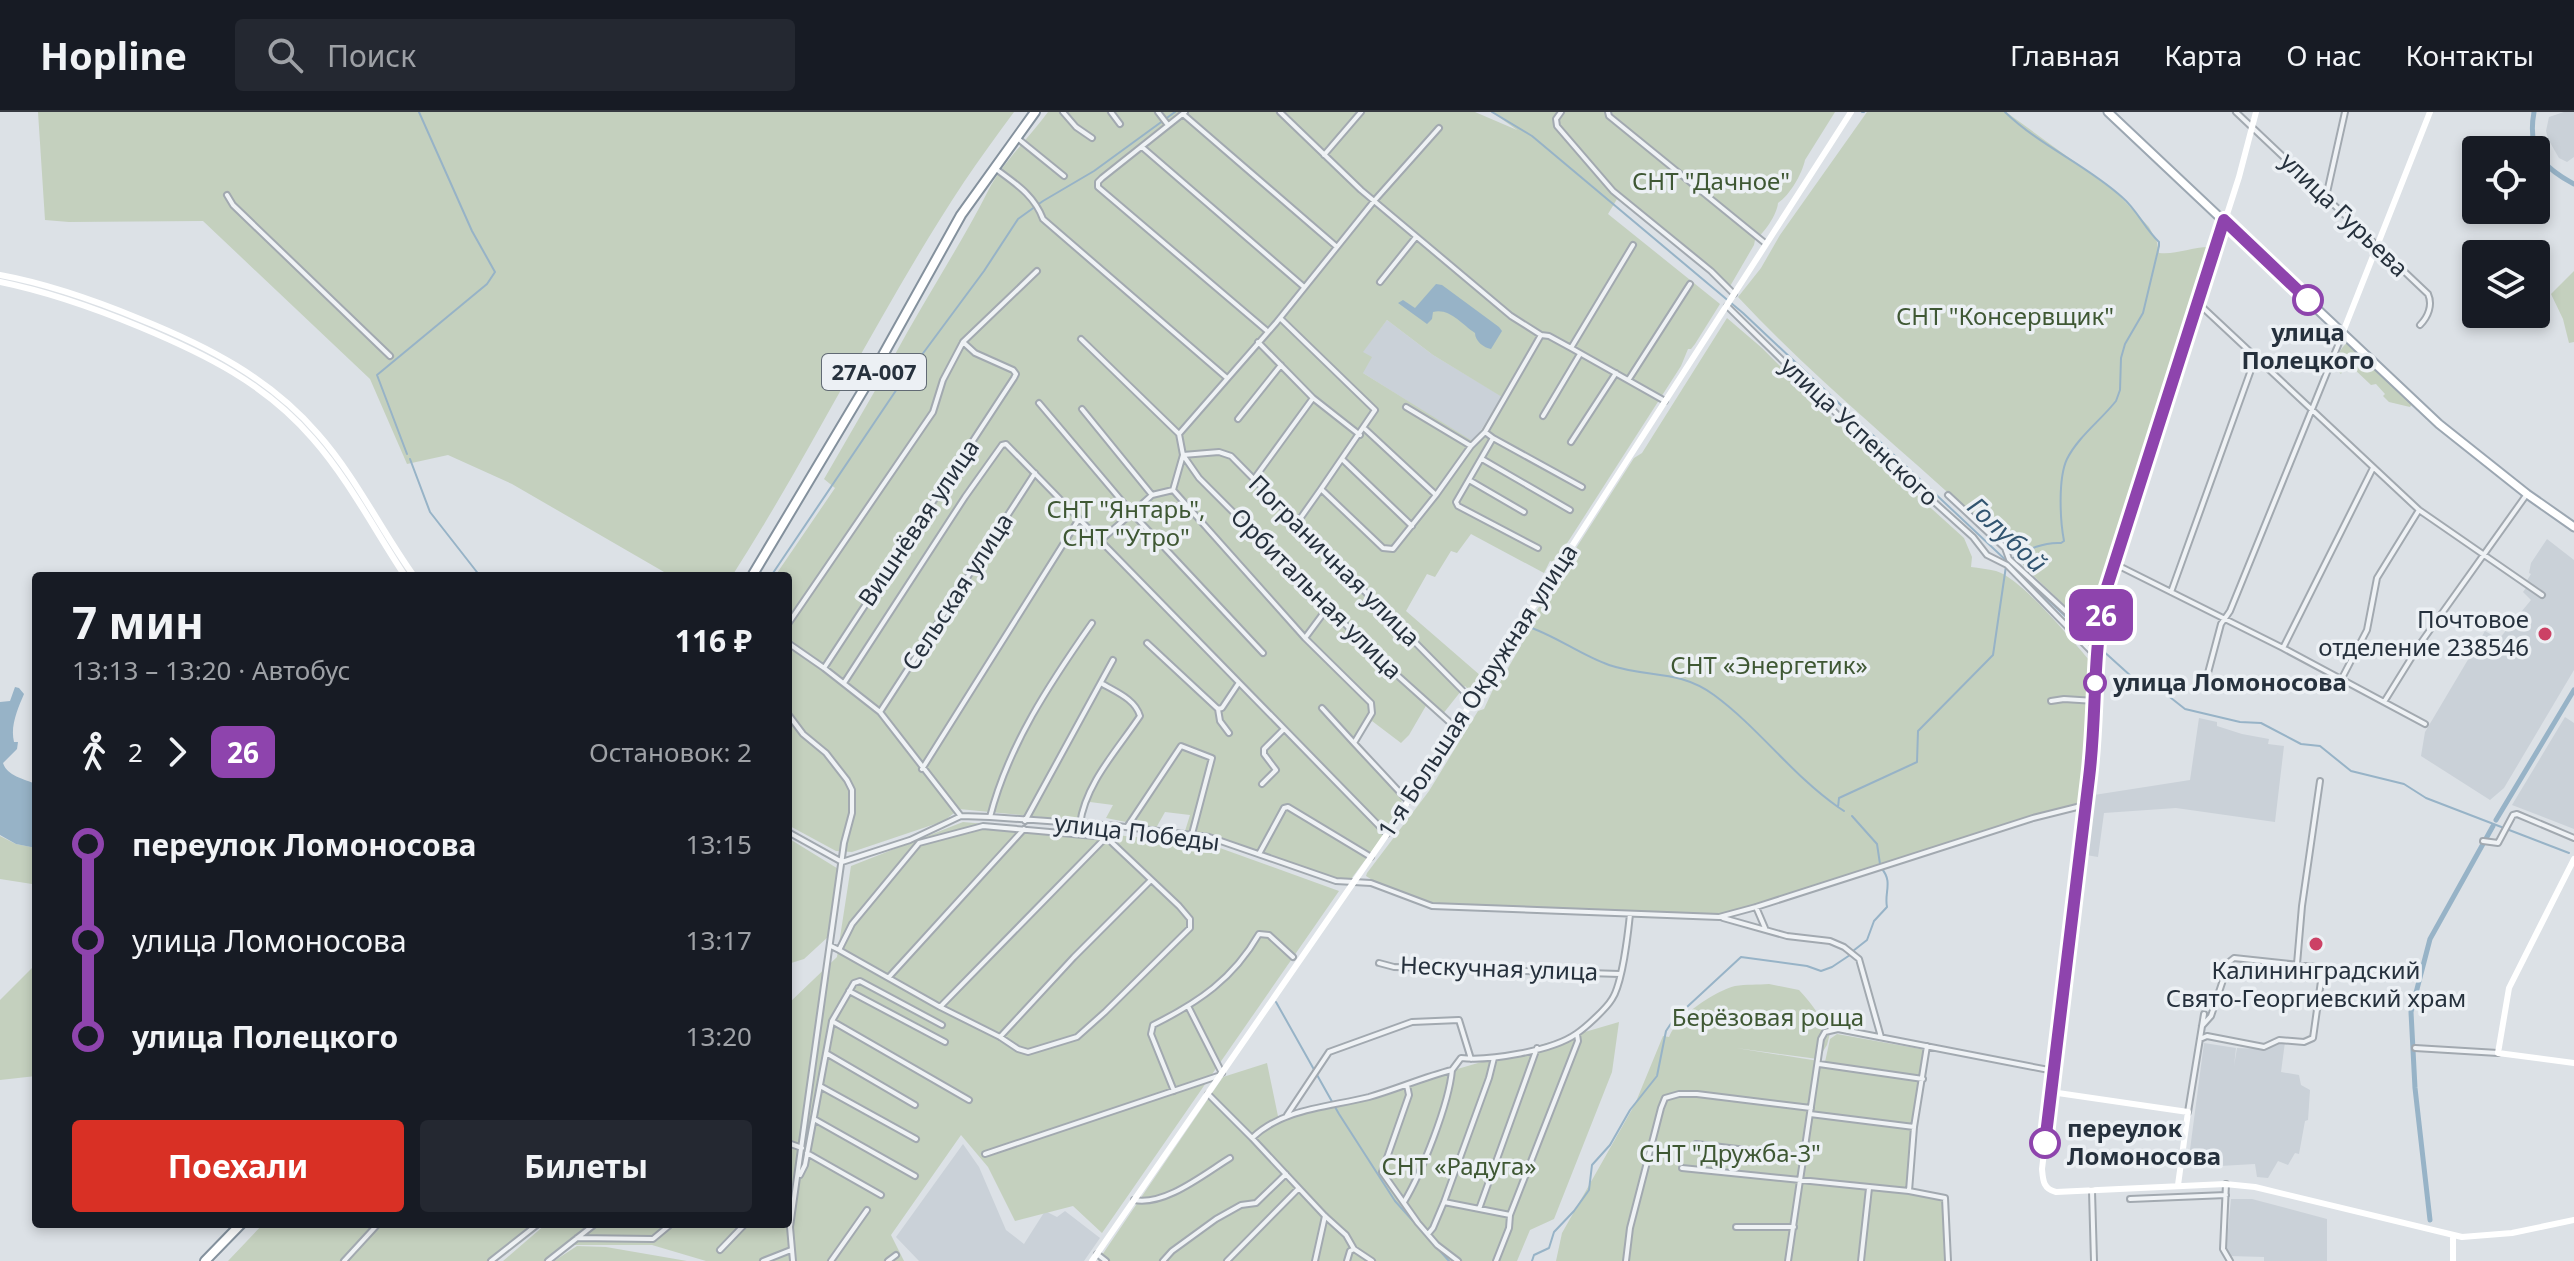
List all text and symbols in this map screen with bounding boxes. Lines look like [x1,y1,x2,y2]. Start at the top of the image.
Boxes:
search box [235,19,795,91]
text: Hopline [40,29,187,81]
icon: search [263,33,307,77]
text: Поиск [327,35,416,76]
text: Главная [2010,36,2120,74]
text: Карта [2164,36,2242,74]
text: О нас [2286,36,2362,74]
text: Контакты [2406,36,2534,74]
map controls [2462,136,2550,328]
button: locate [2462,136,2550,224]
street label: улица Гурьева [2274,144,2416,283]
park label: СНТ "Дачное" [1632,164,1790,197]
button: layers [2462,240,2550,328]
marker: улица Полецкого [2293,285,2323,315]
park label: СНТ "Консервщик" [1896,299,2114,332]
place label: улица Полецкого [2241,315,2375,376]
street label: улица Успенского [1774,349,1946,513]
road number: 27А-007 [822,354,926,390]
street label: Вишнёвая улица [850,432,986,612]
street label: Пограничная улица [1242,467,1428,653]
water label: Голубой [1960,488,2055,580]
park label: СНТ "Янтарь", СНТ "Утро" [1046,492,1206,553]
street label: Орбитальная улица [1224,500,1410,686]
street label: Сельская улица [894,506,1020,676]
street label: 1-я Большая Окружная улица [1369,537,1584,843]
line badge: 26 [2065,589,2137,641]
text: 7 мин [72,592,204,652]
text: 26 [2085,596,2117,634]
place label: Почтовое отделение 238546 [2318,602,2529,663]
text: 116 ₽ [675,620,752,661]
marker: Почтовое отделение 238546 [2536,625,2554,643]
park label: СНТ «Энергетик» [1670,648,1868,681]
text: 13:13 – 13:20 · Автобус [72,652,350,688]
place label: улица Ломоносова [2112,665,2347,698]
marker: улица Ломоносова [2084,672,2106,694]
icon: walk [72,730,116,774]
icon: forward [155,730,199,774]
text: 26 [227,733,259,771]
text: 2 [128,734,143,770]
text: Остановок: 2 [589,734,752,770]
street label: улица Победы [1053,805,1222,858]
text: переулок Ломоносова [132,824,476,865]
text: 13:15 [686,826,752,862]
text: улица Ломоносова [132,920,407,961]
text: 13:17 [686,922,752,958]
marker: Калининградский Свято-Георгиевский храм [2307,935,2325,953]
street label: Нескучная улица [1399,948,1599,987]
place label: Калининградский Свято-Георгиевский храм [2166,953,2466,1014]
park label: Берёзовая роща [1672,1000,1864,1033]
text: улица Полецкого [132,1016,398,1057]
text: 13:20 [686,1018,752,1054]
place label: переулок Ломоносова [2067,1111,2221,1172]
button: Поехали [72,1120,404,1212]
button: Билеты [420,1120,752,1212]
marker: переулок Ломоносова [2030,1128,2060,1158]
park label: СНТ "Дружба-3" [1639,1136,1821,1169]
park label: СНТ «Радуга» [1381,1149,1537,1182]

